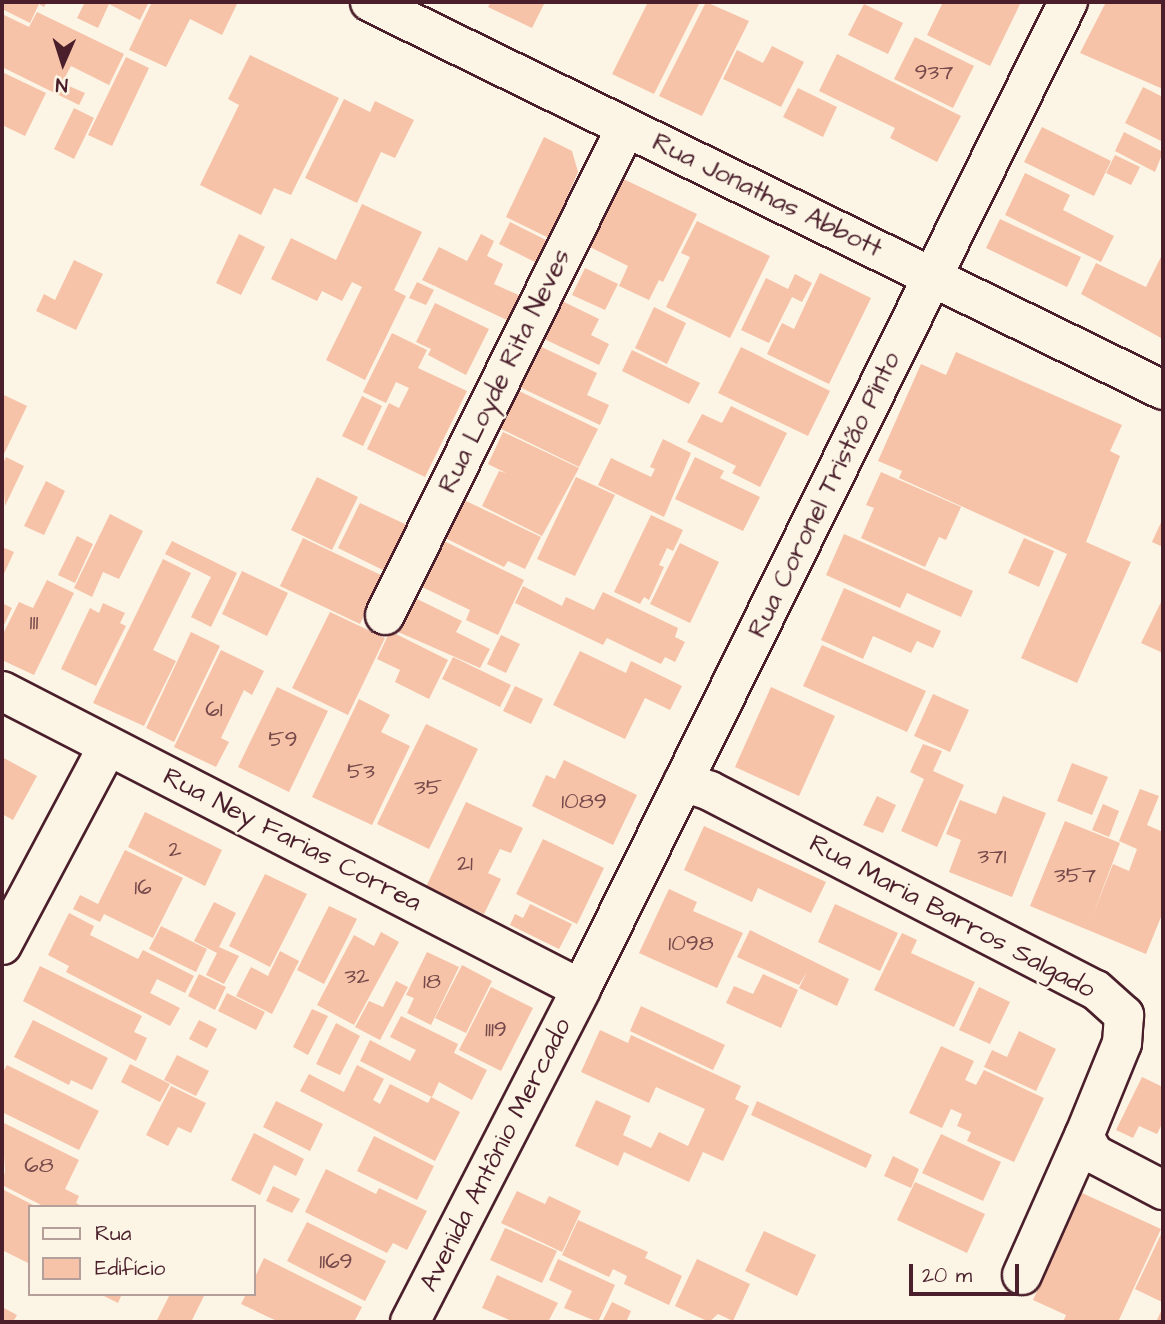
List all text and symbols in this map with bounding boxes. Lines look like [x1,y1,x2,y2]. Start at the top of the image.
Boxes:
north arrow [28,28,98,98]
house number: 937 [915,58,953,86]
text: N [55,71,69,98]
street label: Rua Jonathas Abbott [647,127,887,265]
street label: Rua Loyde Rita Neves [432,244,578,498]
street label: Rua Coronel Tristão Pinto [742,347,908,643]
house number: 111 [30,608,38,636]
house number: 61 [205,695,223,723]
house number: 59 [268,725,298,753]
house number: 53 [347,757,375,785]
street label: Rua Ney Farias Correa [158,761,426,919]
house number: 35 [414,773,442,801]
house number: 1089 [561,787,607,815]
street label: Rua Maria Barros Salgado [804,828,1100,1006]
house number: 2 [168,835,182,863]
house number: 371 [978,842,1006,870]
house number: 21 [457,849,473,877]
house number: 357 [1054,861,1096,889]
house number: 16 [134,873,152,901]
house number: 1098 [668,929,714,957]
house number: 32 [345,962,369,990]
house number: 18 [423,967,441,995]
street label: Avenida Antônio Mercado [413,1013,579,1297]
house number: 1119 [485,1015,507,1043]
house number: 68 [24,1151,54,1179]
legend [28,1205,256,1296]
text: Rua [95,1219,131,1248]
house number: 1169 [319,1247,353,1275]
scale bar [913,1250,1023,1294]
text: Edifício [95,1254,165,1283]
text: 20 m [922,1261,972,1290]

